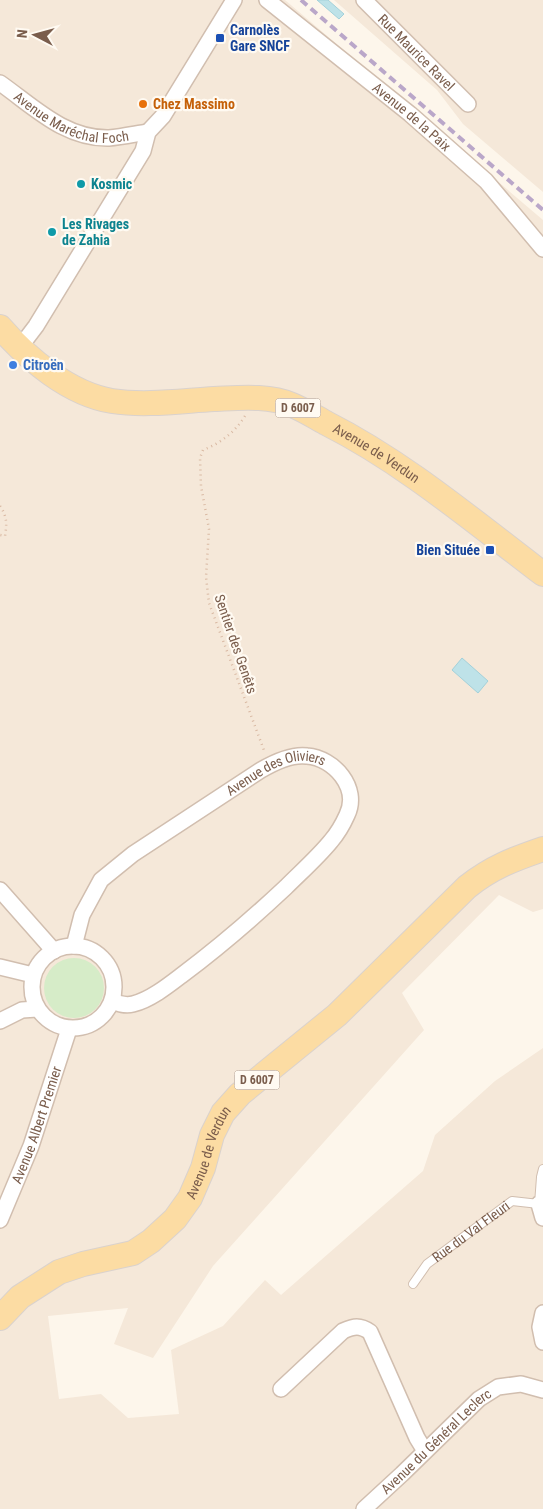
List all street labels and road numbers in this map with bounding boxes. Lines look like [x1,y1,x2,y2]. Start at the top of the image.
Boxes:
street label: Rue Maurice Ravel [375,11,458,94]
street label: Avenue de la Paix [369,79,454,154]
street label: Avenue Maréchal Foch [11,88,130,146]
road number: D 6007 [276,398,320,418]
street label: Avenue de Verdun [330,420,423,486]
street label: Sentier des Genêts [212,592,260,696]
street label: Avenue des Oliviers [223,748,328,799]
street label: Avenue Albert Premier [8,1064,64,1186]
road number: D 6007 [234,1070,280,1090]
street label: Avenue de Verdun [183,1102,234,1201]
street label: Rue du Val Fleuri [429,1198,513,1265]
street label: Avenue du Général Leclerc [378,1385,494,1497]

